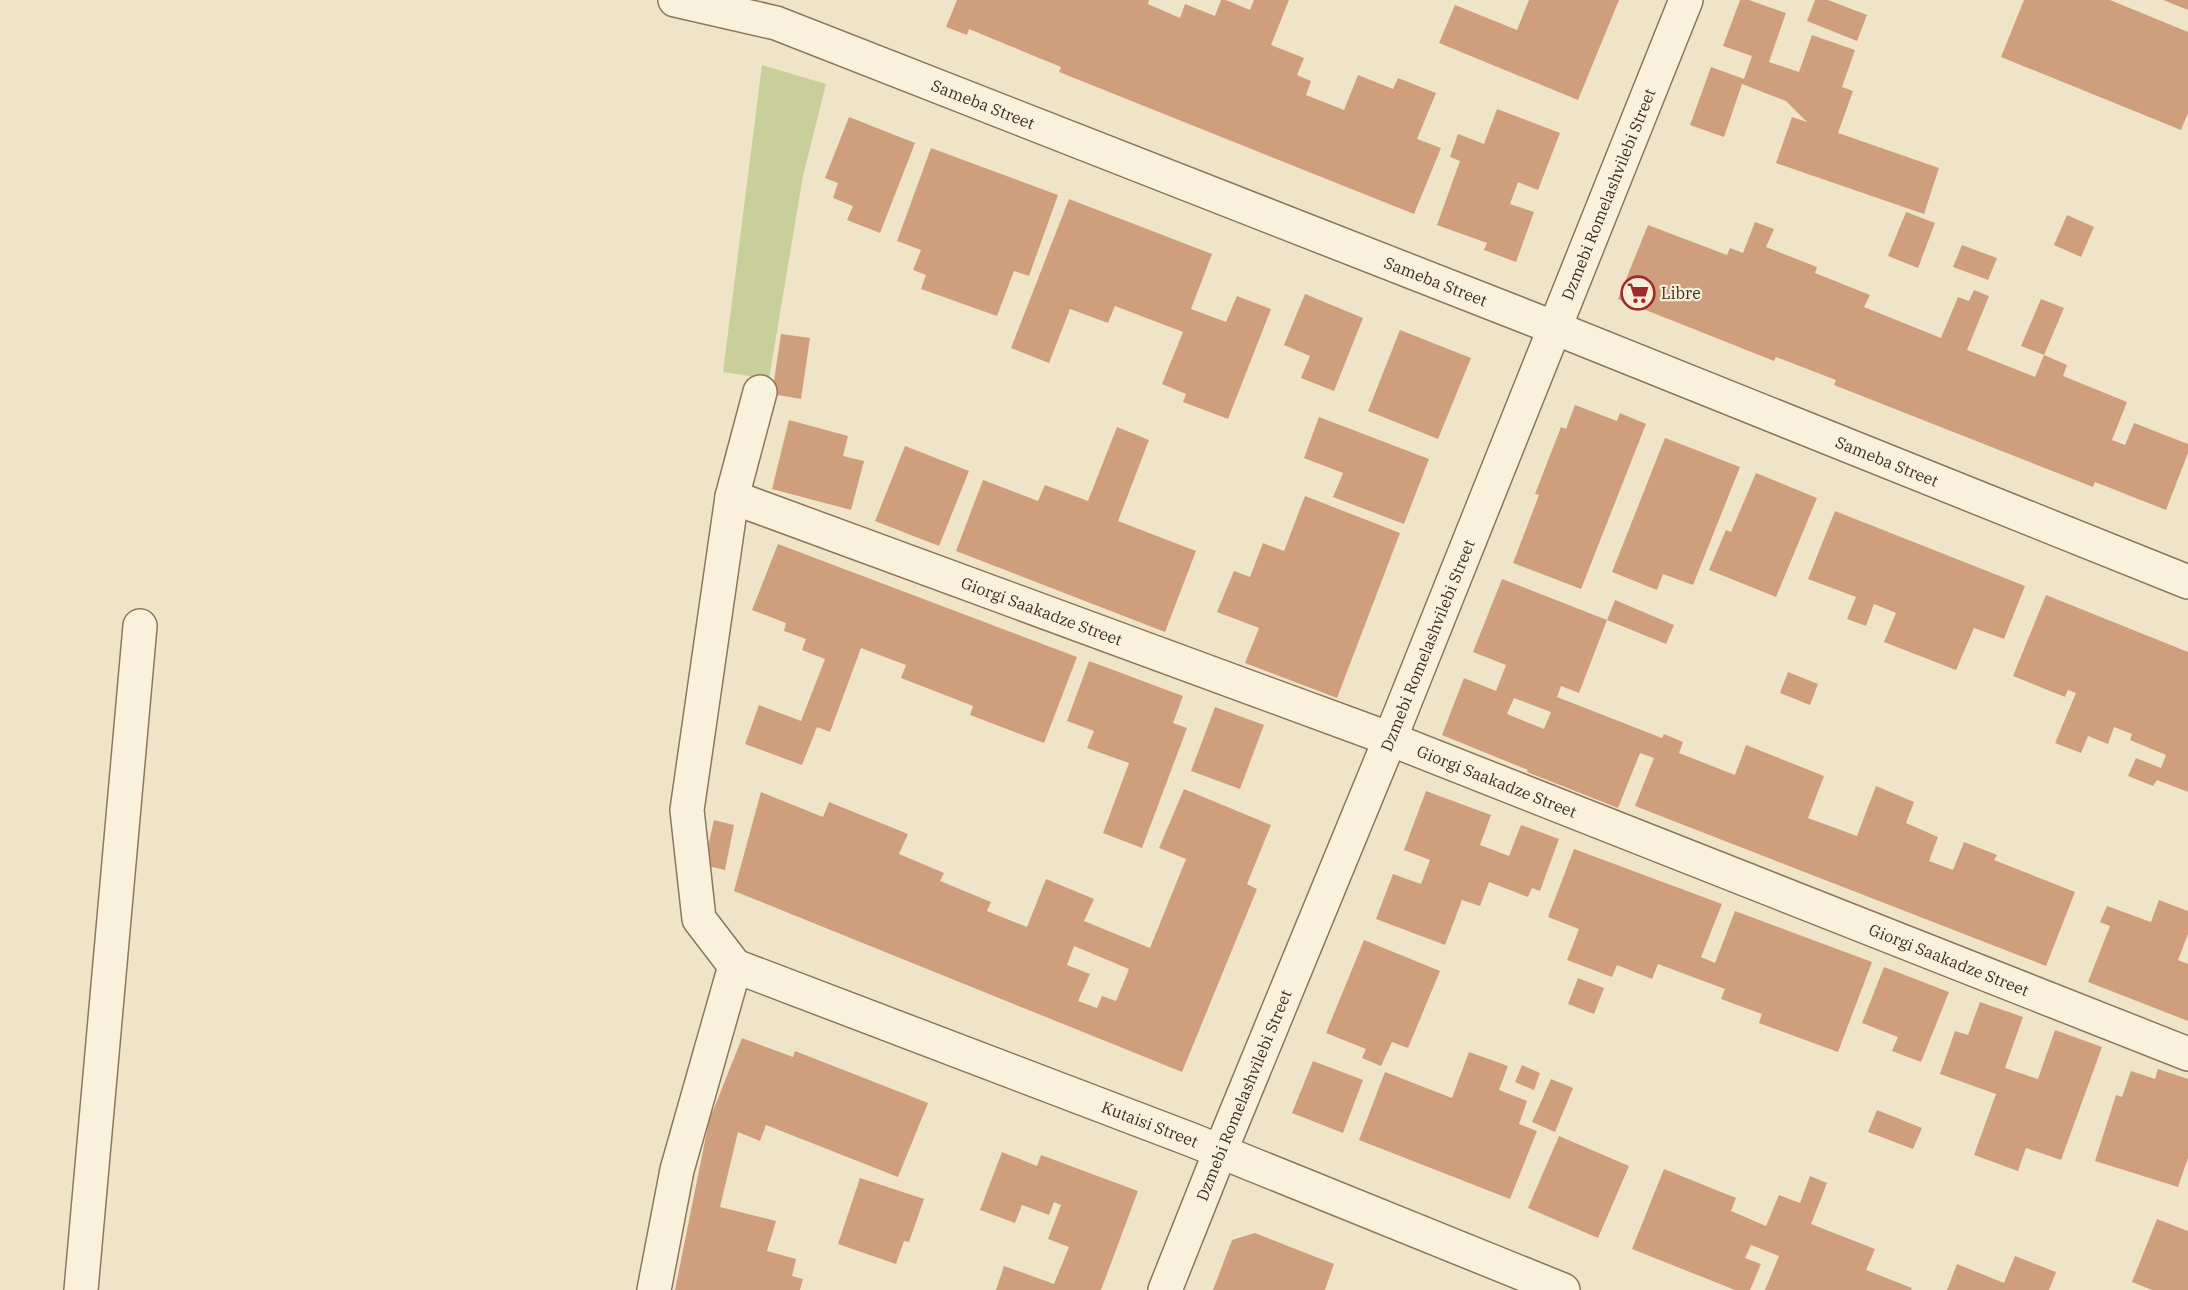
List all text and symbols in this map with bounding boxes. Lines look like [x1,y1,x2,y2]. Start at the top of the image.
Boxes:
street label: Sameba Street [929,75,1038,133]
street label: Dzmebi Romelashvilebi Street [1557,85,1660,303]
street label: Sameba Street [1381,252,1490,311]
supermarket icon: Libre [1620,275,1656,311]
place label: Libre [1661,283,1701,303]
street label: Sameba Street [1833,432,1942,491]
street label: Dzmebi Romelashvilebi Street [1376,536,1479,754]
street label: Giorgi Saakadze Street [958,572,1125,650]
street label: Giorgi Saakadze Street [1414,741,1580,822]
street label: Giorgi Saakadze Street [1866,919,2032,1000]
street label: Dzmebi Romelashvilebi Street [1192,986,1296,1204]
street label: Kutaisi Street [1099,1097,1202,1152]

